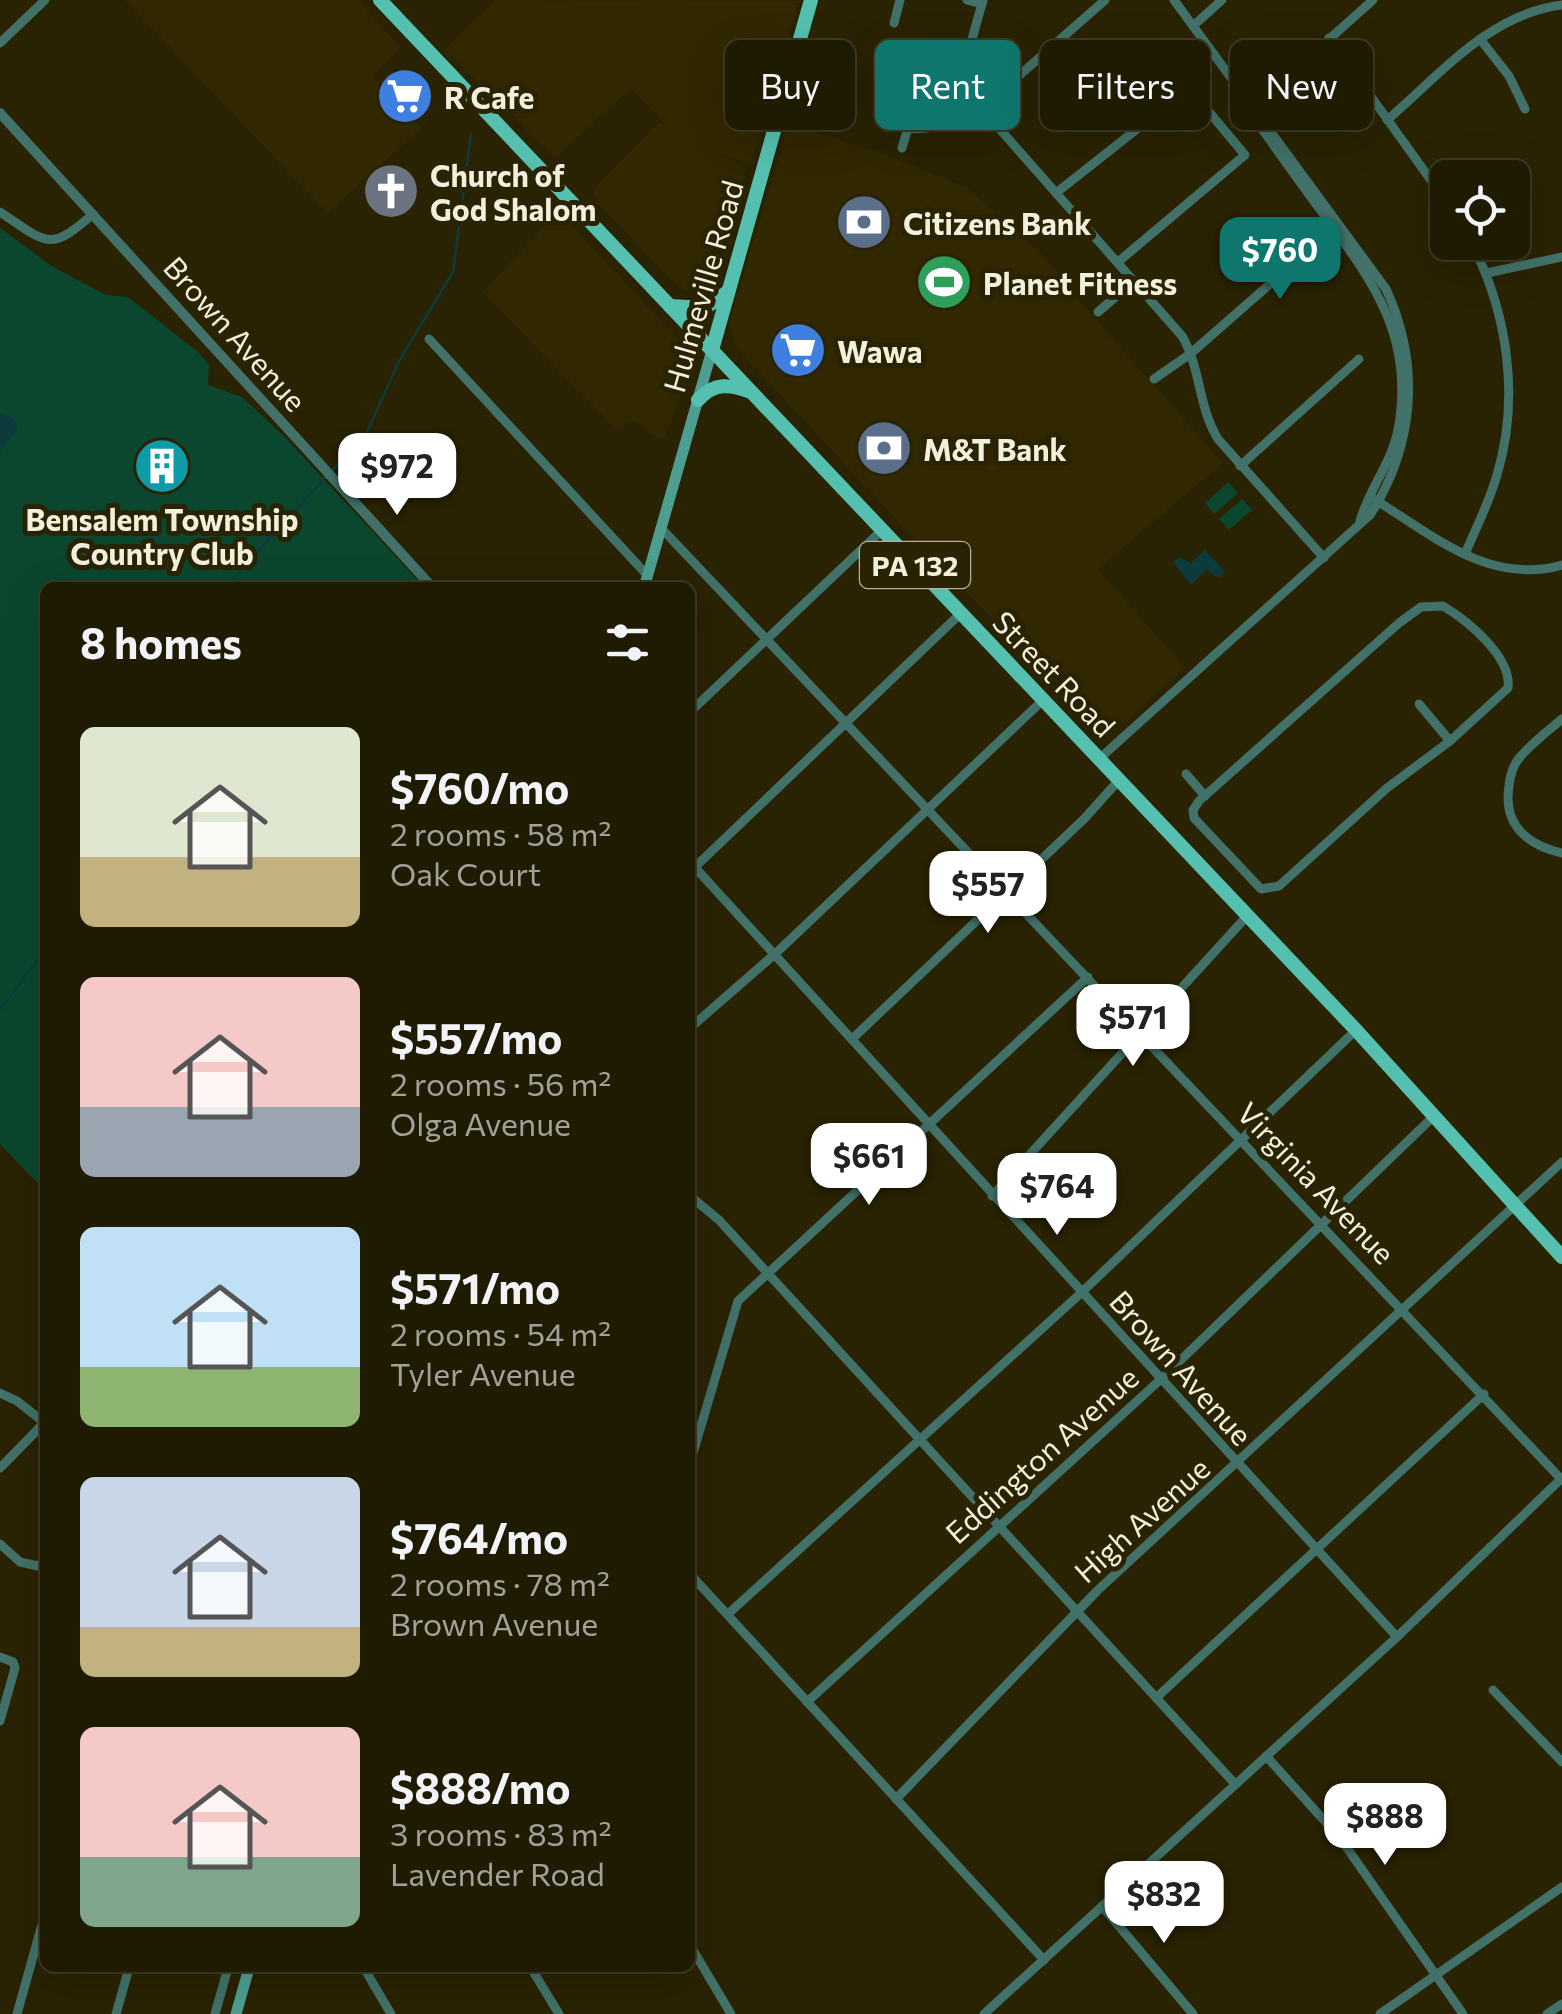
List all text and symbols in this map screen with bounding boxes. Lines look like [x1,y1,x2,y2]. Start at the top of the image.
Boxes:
chip: Buy [725,40,855,130]
chip: Rent [875,40,1020,130]
chip: Filters [1040,40,1210,130]
chip: New [1230,40,1373,130]
supermarket icon: R Cafe [375,66,435,126]
place label: R Cafe [444,78,534,115]
place label: Church of God Shalom [430,156,597,227]
map controls [1430,160,1530,260]
button: locate [1430,160,1530,260]
church icon: Church of God Shalom [361,161,421,221]
street label: Hulmeville Road [654,176,750,396]
bank icon: Citizens Bank [834,192,894,252]
place label: Citizens Bank [903,204,1091,241]
pin: $760 [1221,217,1339,302]
text: $760 [1242,229,1318,269]
street label: Brown Avenue [157,248,315,418]
sports icon: Planet Fitness [914,252,974,312]
place label: Planet Fitness [983,264,1177,301]
supermarket icon: Wawa [768,320,828,380]
place label: Wawa [837,332,923,369]
bank icon: M&T Bank [854,418,914,478]
place label: M&T Bank [923,430,1067,467]
pin: $972 [338,433,456,518]
building icon: Bensalem Township Country Club [132,436,192,496]
text: $972 [360,445,434,485]
place label: Bensalem Township Country Club [26,500,298,571]
road number: PA 132 [860,542,970,588]
street label: Street Road [986,602,1124,744]
icon: filters [600,615,655,670]
text: 8 homes [80,616,242,668]
text: $760/mo [390,761,569,813]
icon: home [160,767,280,887]
text: 2 rooms · 58 m² [390,813,611,853]
pin: $557 [929,851,1047,936]
text: Oak Court [390,853,541,893]
text: $557 [951,863,1025,903]
pin: $571 [1074,984,1192,1069]
text: $571 [1098,996,1168,1036]
text: $557/mo [390,1011,562,1063]
icon: home [160,1017,280,1137]
text: 2 rooms · 56 m² [390,1063,611,1103]
street label: Virginia Avenue [1231,1093,1403,1271]
text: Olga Avenue [390,1103,571,1143]
pin: $661 [810,1123,928,1208]
text: $661 [833,1135,905,1175]
pin: $764 [998,1153,1116,1238]
text: $764 [1019,1165,1095,1205]
text: $571/mo [390,1261,560,1313]
icon: home [160,1267,280,1387]
street label: Brown Avenue [1103,1282,1261,1452]
text: 2 rooms · 54 m² [390,1313,611,1353]
text: Tyler Avenue [390,1353,576,1393]
street label: Eddington Avenue [937,1358,1145,1550]
street label: High Avenue [1066,1449,1216,1589]
text: $764/mo [390,1511,568,1563]
icon: home [160,1517,280,1637]
text: 2 rooms · 78 m² [390,1563,610,1603]
text: Brown Avenue [390,1603,598,1643]
text: $888/mo [390,1761,571,1813]
icon: home [160,1767,280,1887]
pin: $888 [1326,1783,1444,1868]
text: $888 [1346,1795,1424,1835]
text: 3 rooms · 83 m² [390,1813,612,1853]
text: Lavender Road [390,1853,605,1893]
pin: $832 [1105,1861,1223,1946]
text: $832 [1127,1873,1201,1913]

